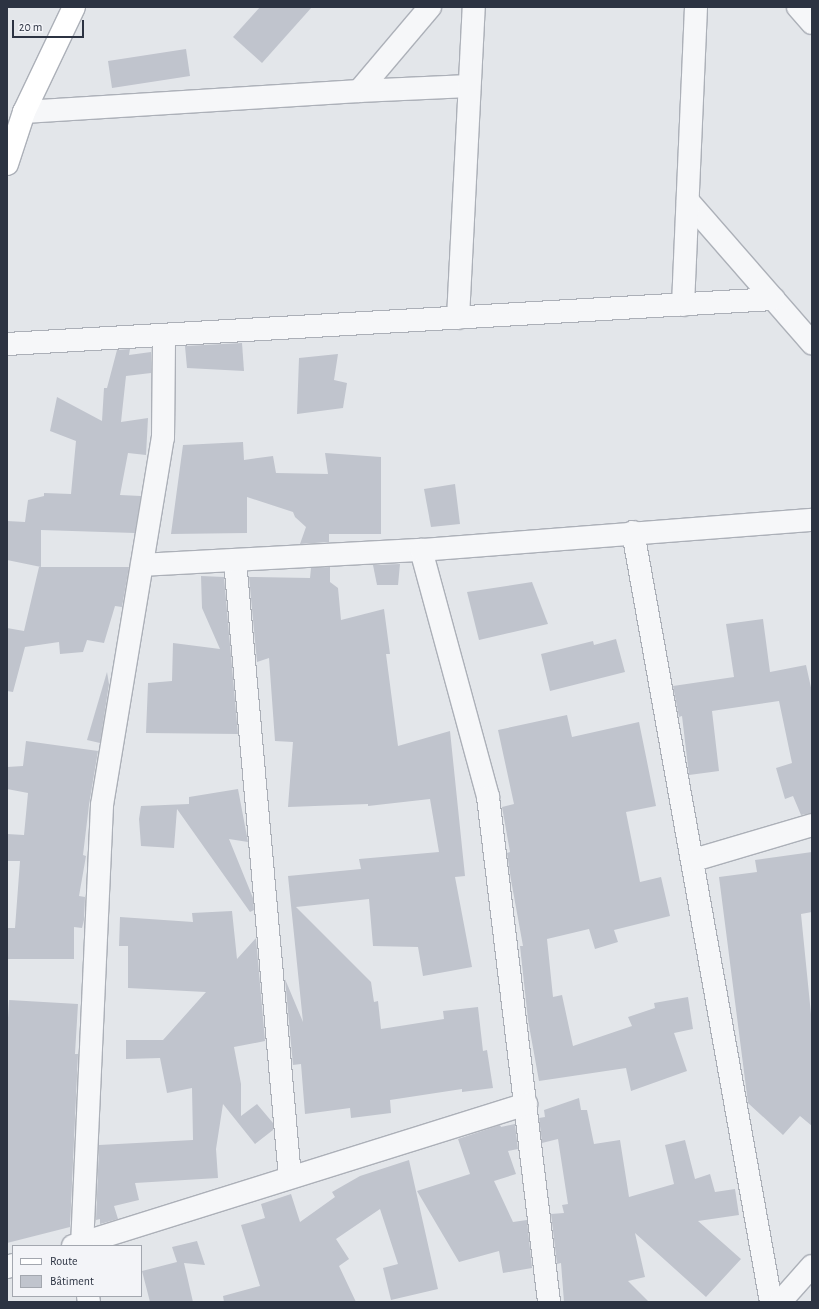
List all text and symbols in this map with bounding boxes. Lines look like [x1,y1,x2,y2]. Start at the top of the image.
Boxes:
scale bar [14,12,86,38]
text: 20 m [19,21,42,33]
legend [12,1245,142,1297]
text: Route [50,1255,77,1267]
text: Bâtiment [50,1275,94,1287]

